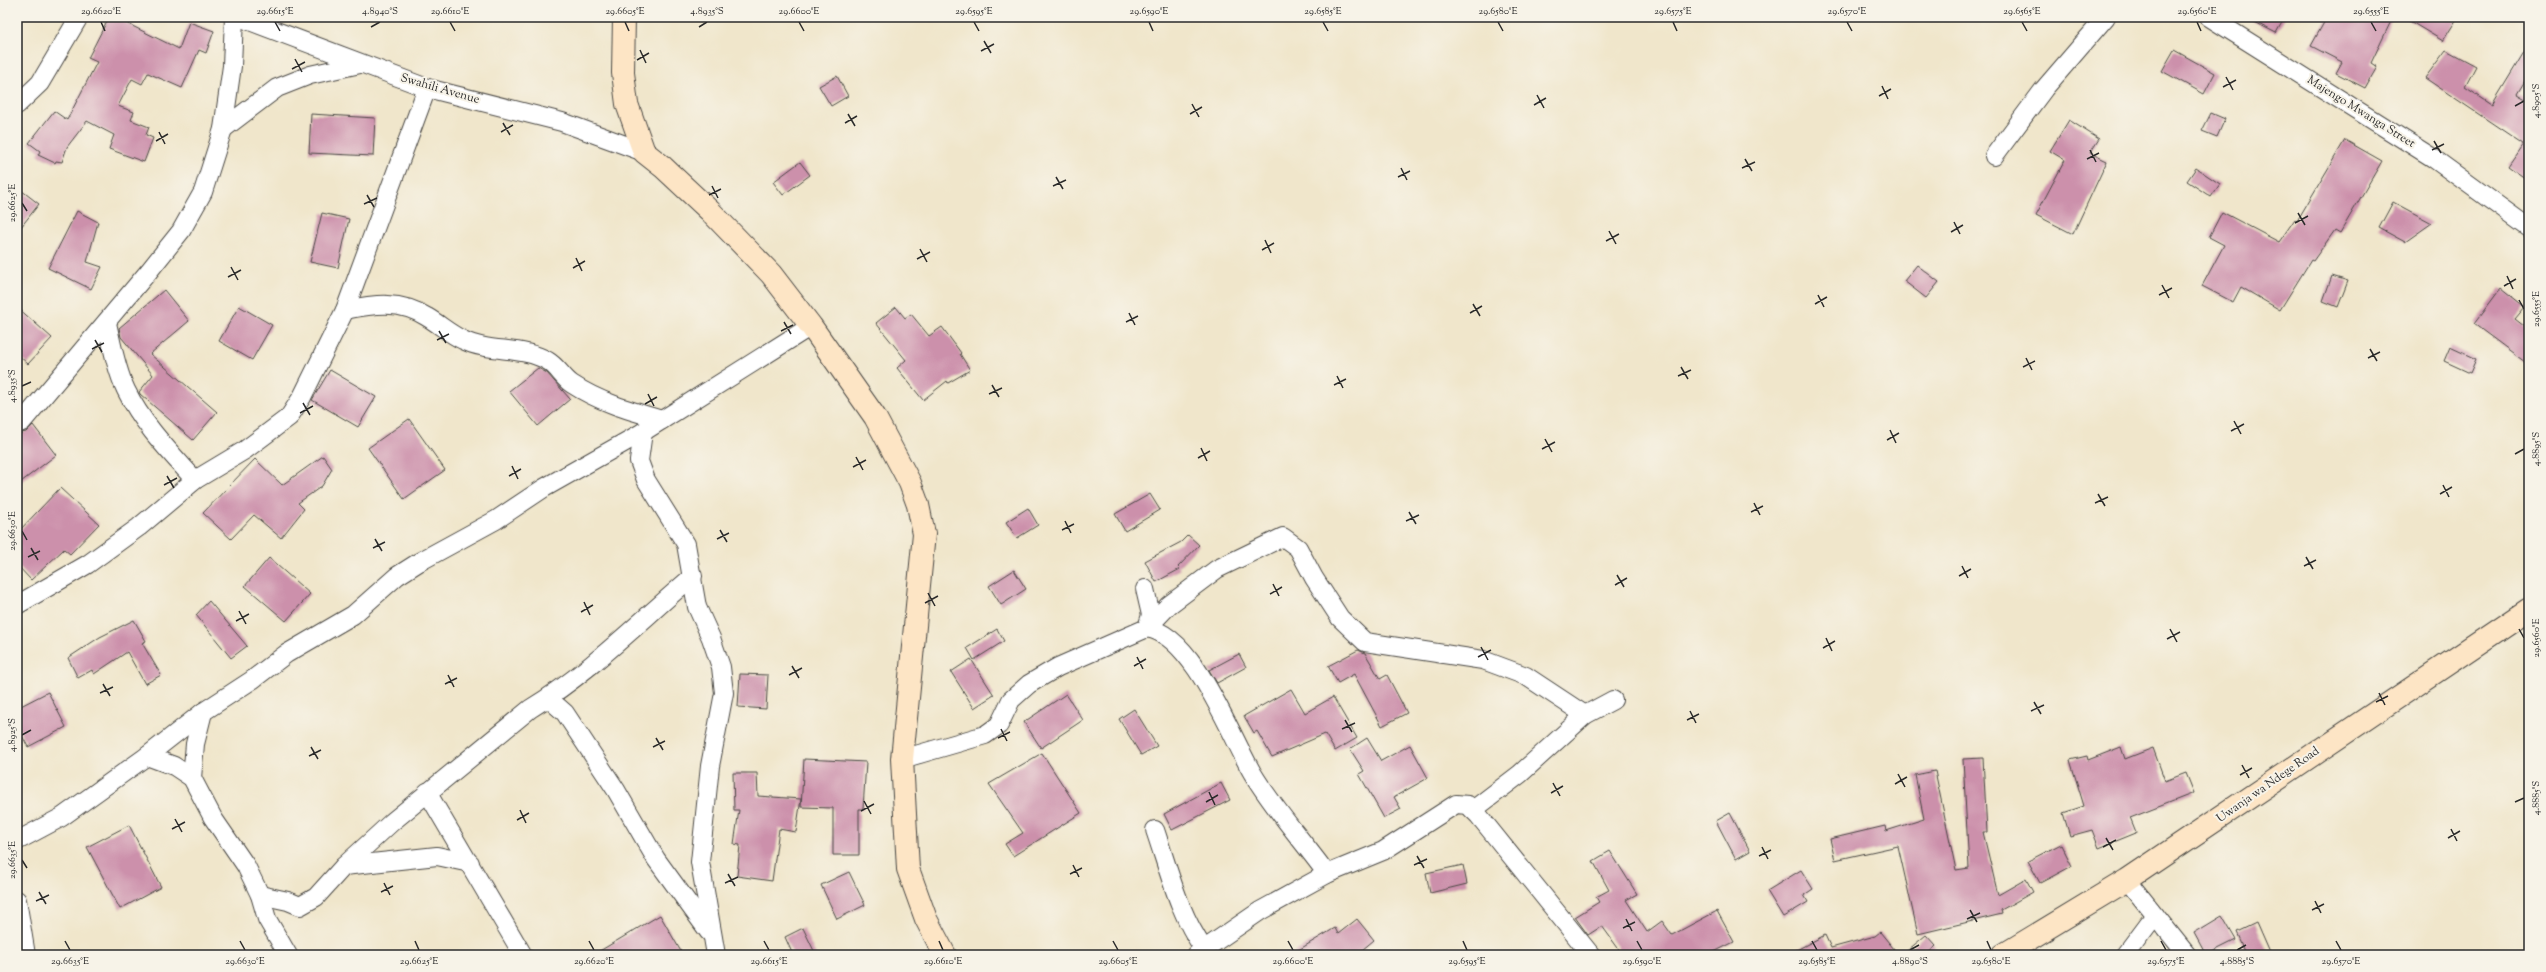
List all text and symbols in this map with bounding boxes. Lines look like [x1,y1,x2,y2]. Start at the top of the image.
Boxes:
text: 29.6620°E [81,4,121,19]
text: 29.6615°E [256,4,294,19]
text: 4.8940°S [362,4,398,19]
text: 29.6610°E [431,4,469,19]
text: 29.6605°E [605,4,645,19]
text: 4.8935°S [690,4,724,19]
text: 29.6600°E [779,4,819,19]
text: 29.6595°E [955,4,993,19]
text: 29.6590°E [1130,4,1168,19]
text: 29.6585°E [1304,4,1342,19]
text: 29.6580°E [1479,4,1517,19]
text: 29.6575°E [1654,4,1692,19]
text: 29.6570°E [1828,4,1866,19]
text: 29.6565°E [2003,4,2041,19]
text: 29.6560°E [2178,4,2216,19]
text: 29.6555°E [2353,4,2389,19]
street label: Swahili Avenue [398,69,482,109]
street label: Majengo Mwanga Street [2303,71,2419,153]
text: 4.8905°S [2529,84,2544,118]
text: 29.6625°E [5,184,20,222]
text: 29.6555°E [2529,291,2544,327]
text: 4.8935°S [5,369,20,403]
text: 4.8895°S [2529,432,2544,466]
text: 29.6630°E [5,511,20,551]
text: 29.6560°E [2529,619,2544,657]
text: 4.8925°S [5,718,20,752]
street label: Uwanja wa Ndege Road [2213,742,2323,827]
text: 4.8885°S [2529,781,2544,815]
text: 29.6635°E [5,841,20,879]
text: 29.6635°E [51,954,89,969]
text: 29.6630°E [225,954,265,969]
text: 29.6625°E [400,954,438,969]
text: 29.6620°E [574,954,614,969]
text: 29.6615°E [750,954,788,969]
text: 29.6610°E [924,954,962,969]
text: 29.6605°E [1098,954,1138,969]
text: 29.6600°E [1273,954,1313,969]
text: 29.6595°E [1448,954,1486,969]
text: 29.6590°E [1623,954,1661,969]
text: 29.6585°E [1798,954,1836,969]
text: 4.8890°S [1892,954,1928,969]
text: 29.6580°E [1972,954,2010,969]
text: 29.6575°E [2147,954,2185,969]
text: 4.8885°S [2220,954,2254,969]
text: 29.6570°E [2322,954,2360,969]

